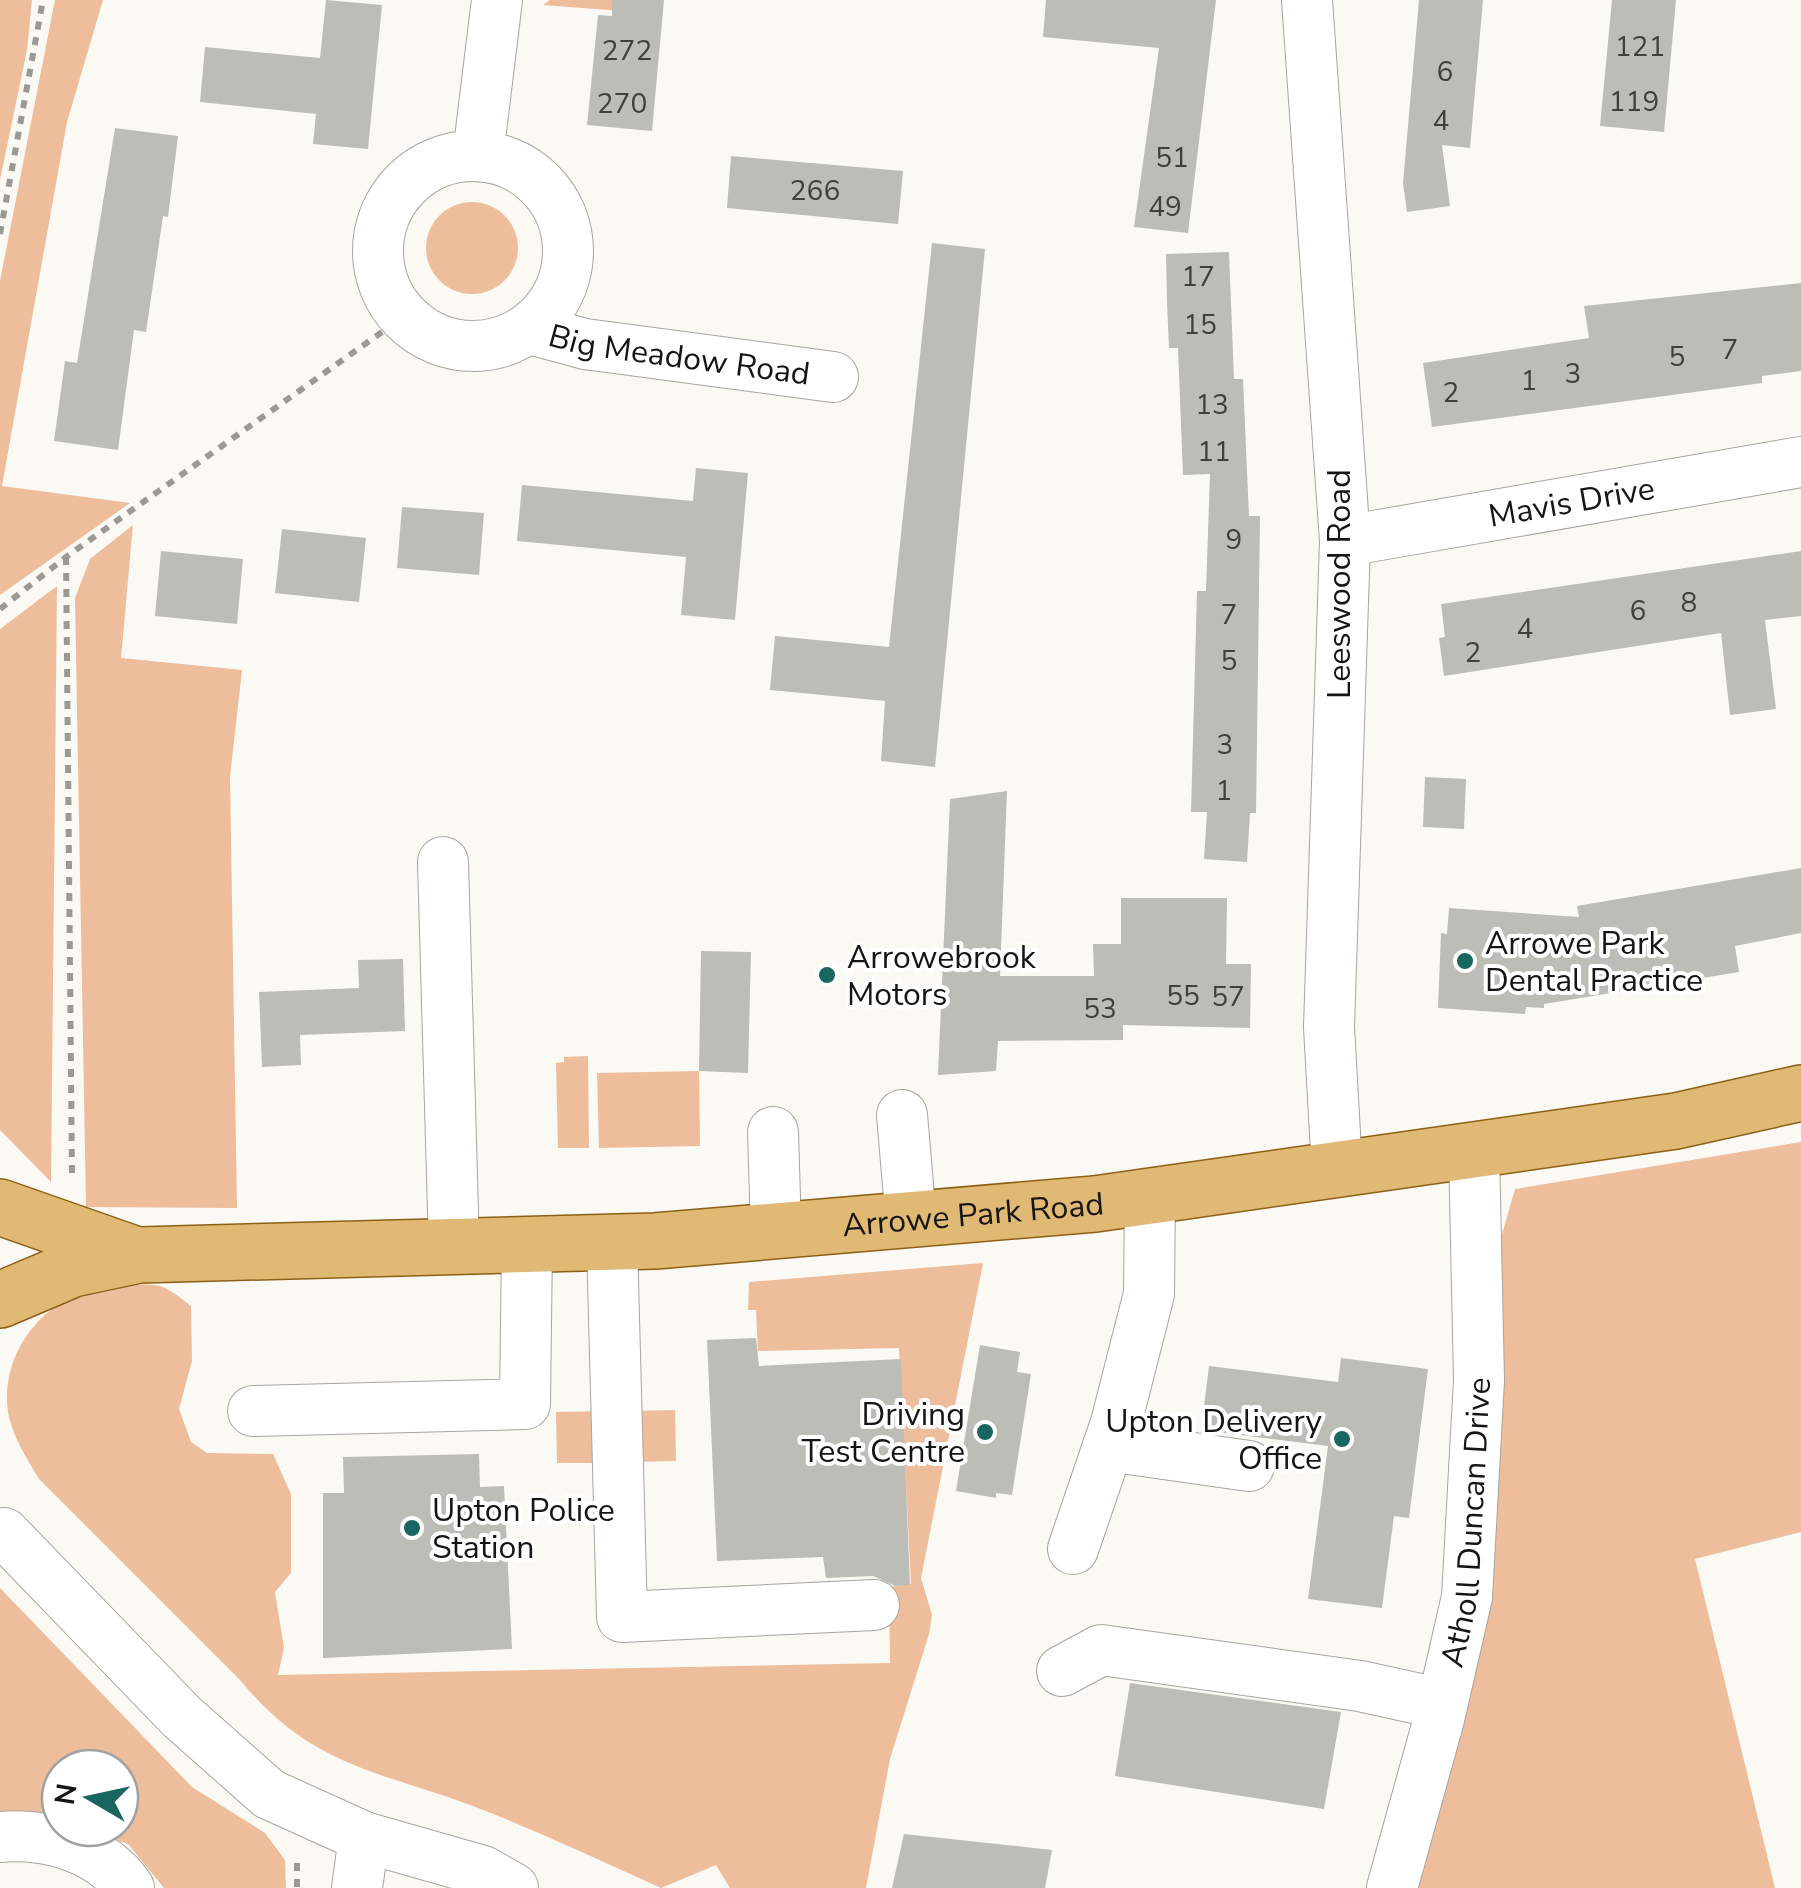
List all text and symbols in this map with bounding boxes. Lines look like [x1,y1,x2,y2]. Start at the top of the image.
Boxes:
house number: 121 [1615,28,1665,66]
house number: 272 [602,32,652,70]
house number: 6 [1437,53,1453,91]
house number: 119 [1609,83,1659,121]
house number: 270 [597,85,647,123]
house number: 4 [1433,102,1449,140]
house number: 51 [1155,139,1189,177]
house number: 266 [790,172,840,210]
house number: 49 [1148,188,1182,226]
house number: 17 [1181,258,1215,296]
house number: 15 [1183,306,1217,344]
street label: Big Meadow Road [544,314,812,396]
house number: 7 [1722,331,1738,369]
house number: 5 [1669,338,1685,376]
house number: 3 [1565,355,1581,393]
house number: 1 [1521,362,1537,400]
house number: 2 [1443,374,1459,412]
house number: 13 [1195,386,1229,424]
house number: 11 [1197,433,1231,471]
street label: Mavis Drive [1485,467,1658,538]
street label: Leeswood Road [1318,469,1361,699]
house number: 9 [1226,521,1242,559]
house number: 8 [1681,584,1697,622]
house number: 6 [1630,592,1646,630]
house number: 7 [1221,596,1237,634]
house number: 4 [1517,610,1533,648]
house number: 2 [1465,634,1481,672]
house number: 5 [1221,642,1237,680]
house number: 3 [1217,726,1233,764]
house number: 1 [1216,772,1232,810]
place label: Arrowe Park Dental Practice [1485,922,1703,1002]
place label: Arrowebrook Motors [847,936,1037,1016]
marker: Arrowe Park Dental Practice [1454,950,1476,972]
marker: Arrowebrook Motors [816,964,838,986]
house number: 55 [1166,977,1200,1015]
house number: 57 [1211,978,1245,1016]
house number: 53 [1083,990,1117,1028]
street label: Arrowe Park Road [840,1182,1105,1247]
street label: Atholl Duncan Drive [1431,1376,1501,1671]
place label: Driving Test Centre [801,1393,965,1473]
place label: Upton Delivery Office [1105,1400,1323,1480]
marker: Driving Test Centre [974,1421,996,1443]
marker: Upton Delivery Office [1331,1428,1353,1450]
place label: Upton Police Station [432,1489,615,1569]
marker: Upton Police Station [401,1517,423,1539]
north arrow [40,1748,140,1848]
text: N [46,1781,87,1808]

